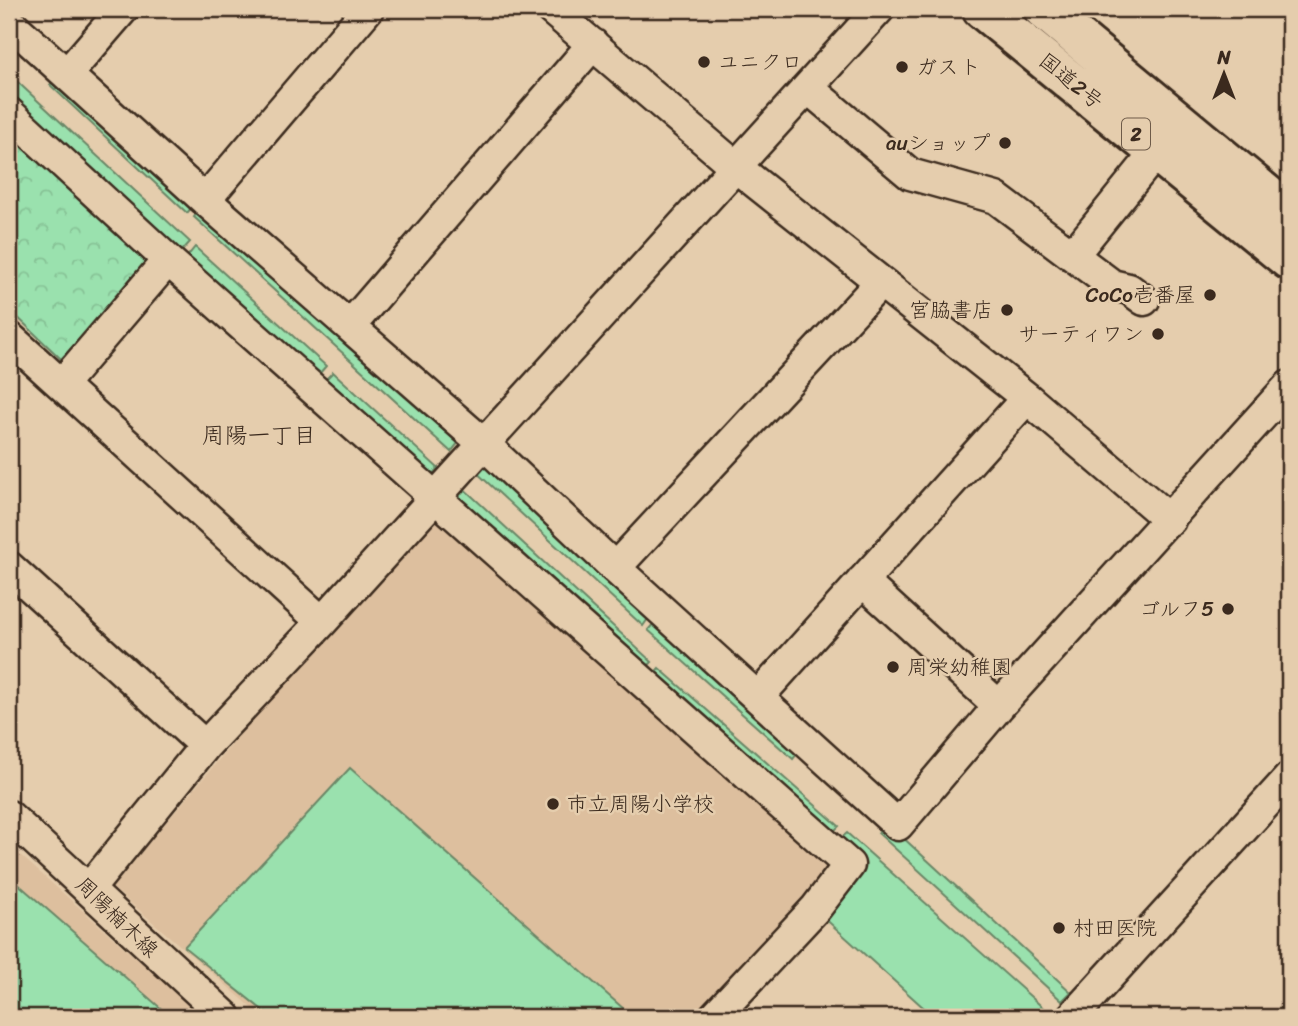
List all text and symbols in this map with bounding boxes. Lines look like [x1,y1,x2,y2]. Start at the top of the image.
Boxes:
north arrow [1190,38,1260,108]
text: N [1216,41,1231,74]
place label: ユニクロ [718,43,802,81]
street label: 国道2号 [1030,43,1112,119]
place label: ガスト [916,48,981,86]
marker: ユニクロ [696,54,712,70]
marker: ガスト [894,59,910,75]
road number: 2 [1122,118,1150,150]
place label: auショップ [886,124,991,162]
marker: auショップ [997,135,1013,151]
place label: CoCo壱番屋 [1085,276,1196,314]
marker: CoCo壱番屋 [1202,287,1218,303]
place label: 宮脇書店 [909,291,993,329]
marker: 宮脇書店 [999,302,1015,318]
place label: サーティワン [1018,315,1144,353]
marker: サーティワン [1150,326,1166,342]
district label: 周陽一丁目 [202,415,317,456]
place label: ゴルフ5 [1139,590,1214,628]
marker: ゴルフ5 [1220,601,1236,617]
place label: 周栄幼稚園 [907,648,1012,686]
marker: 周栄幼稚園 [885,659,901,675]
place label: 市立周陽小学校 [567,785,714,823]
marker: 市立周陽小学校 [545,796,561,812]
street label: 周陽楠木線 [66,867,168,967]
place label: 村田医院 [1073,909,1157,947]
marker: 村田医院 [1051,920,1067,936]

